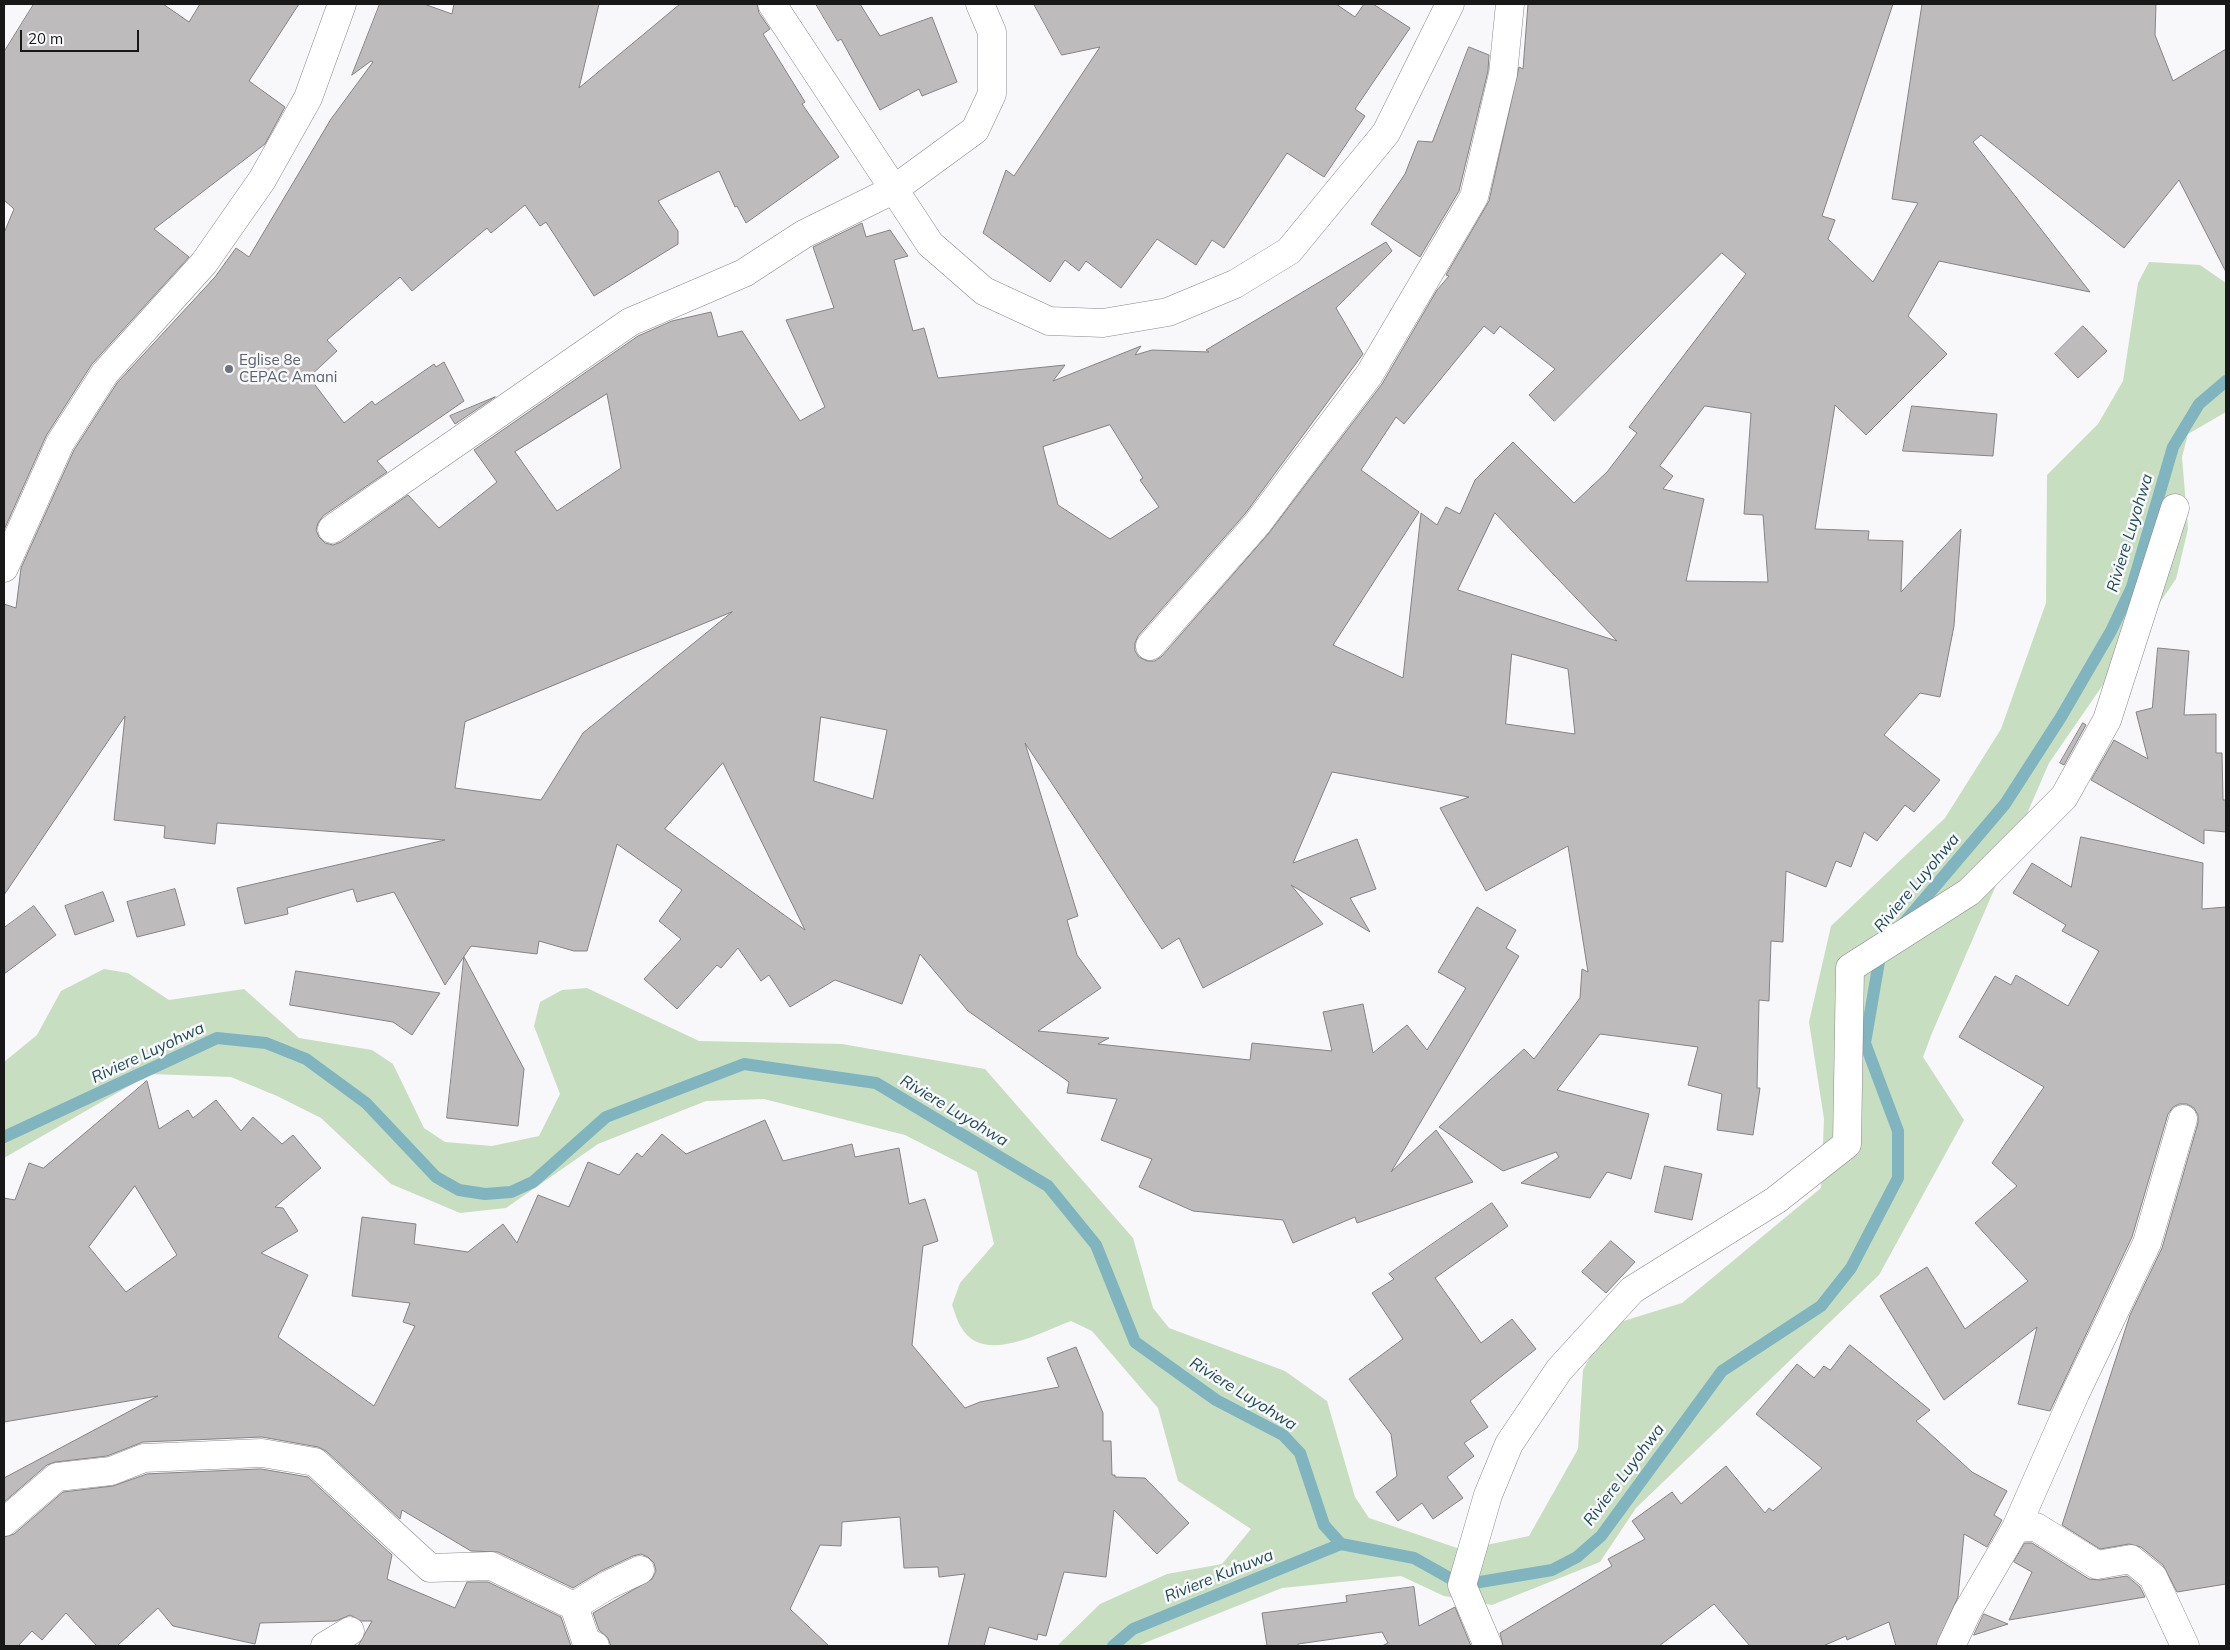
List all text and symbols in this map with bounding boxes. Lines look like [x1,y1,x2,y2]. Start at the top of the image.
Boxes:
scale bar [22,20,141,52]
text: 20 m [28,29,63,48]
place label: Eglise 8e CEPAC Amani [239,351,337,386]
marker: Eglise 8e CEPAC Amani [223,363,235,375]
water label: Riviere Luyohwa [2103,472,2157,594]
water label: Riviere Luyohwa [1870,830,1964,936]
water label: Riviere Luyohwa [88,1018,208,1088]
water label: Riviere Luyohwa [897,1071,1011,1151]
water label: Riviere Luyohwa [1186,1353,1300,1435]
water label: Riviere Luyohwa [1579,1420,1669,1530]
water label: Riviere Kuhuwa [1162,1545,1276,1607]

